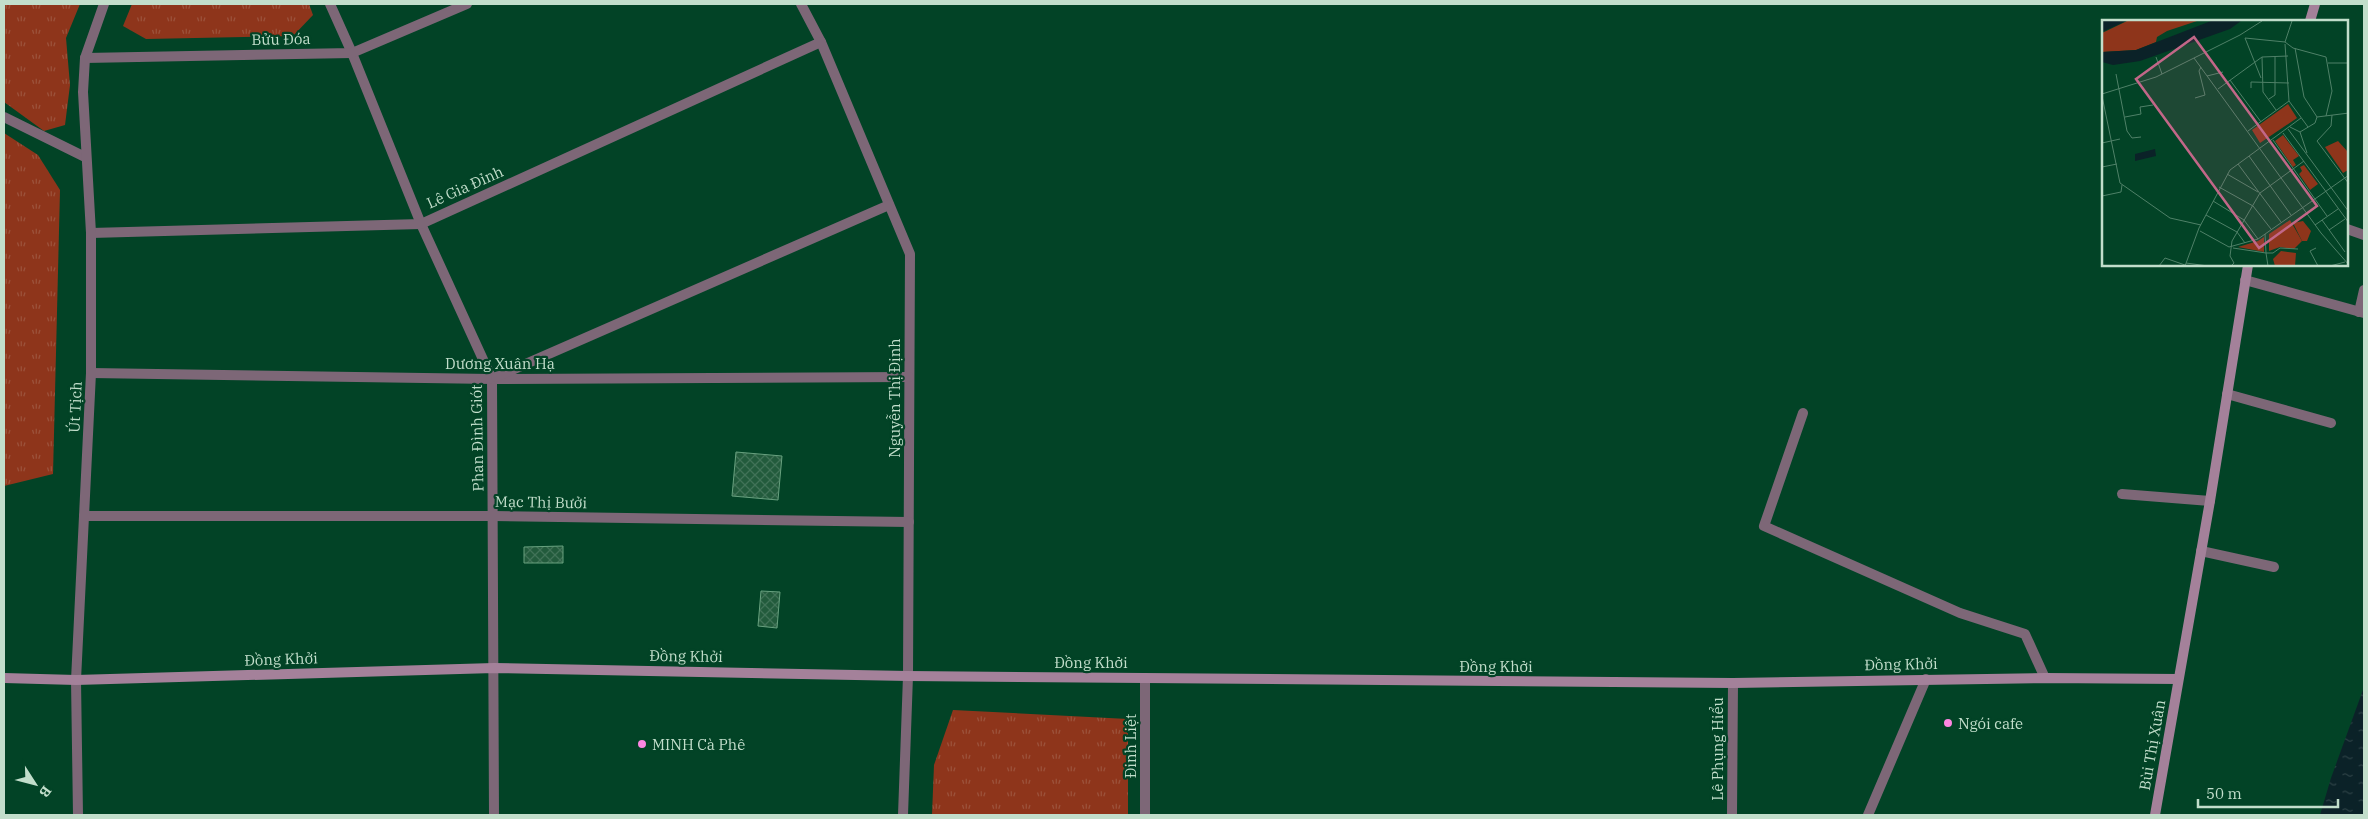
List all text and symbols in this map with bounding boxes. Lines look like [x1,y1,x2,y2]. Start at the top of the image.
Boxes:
inset map [2102,20,2348,266]
street label: Bửu Đóa [251,29,311,49]
street label: Lê Gia Đỉnh [424,162,506,212]
street label: Nguyễn Thị Định [885,338,904,458]
street label: Dương Xuân Hạ [445,354,555,373]
street label: Út Tịch [64,381,86,433]
street label: Phan Đình Giót [467,384,487,492]
street label: Mạc Thị Bưởi [495,492,588,512]
street label: Đồng Khởi [649,646,723,666]
street label: Đồng Khởi [244,648,318,670]
street label: Đồng Khởi [1054,653,1128,672]
street label: Đồng Khởi [1864,654,1938,674]
street label: Đồng Khởi [1459,657,1533,676]
street label: Lê Phụng Hiểu [1708,697,1727,801]
street label: Bùi Thị Xuân [2135,698,2169,792]
street label: Đinh Liệt [1121,714,1140,778]
place label: Ngói cafe [1958,714,2023,733]
marker: Ngói cafe [1942,717,1954,729]
place label: MINH Cà Phê [652,735,745,754]
marker: MINH Cà Phê [636,738,648,750]
north arrow [10,759,60,809]
scale bar [2198,776,2338,808]
text: B [35,782,56,801]
text: 50 m [2206,784,2242,803]

